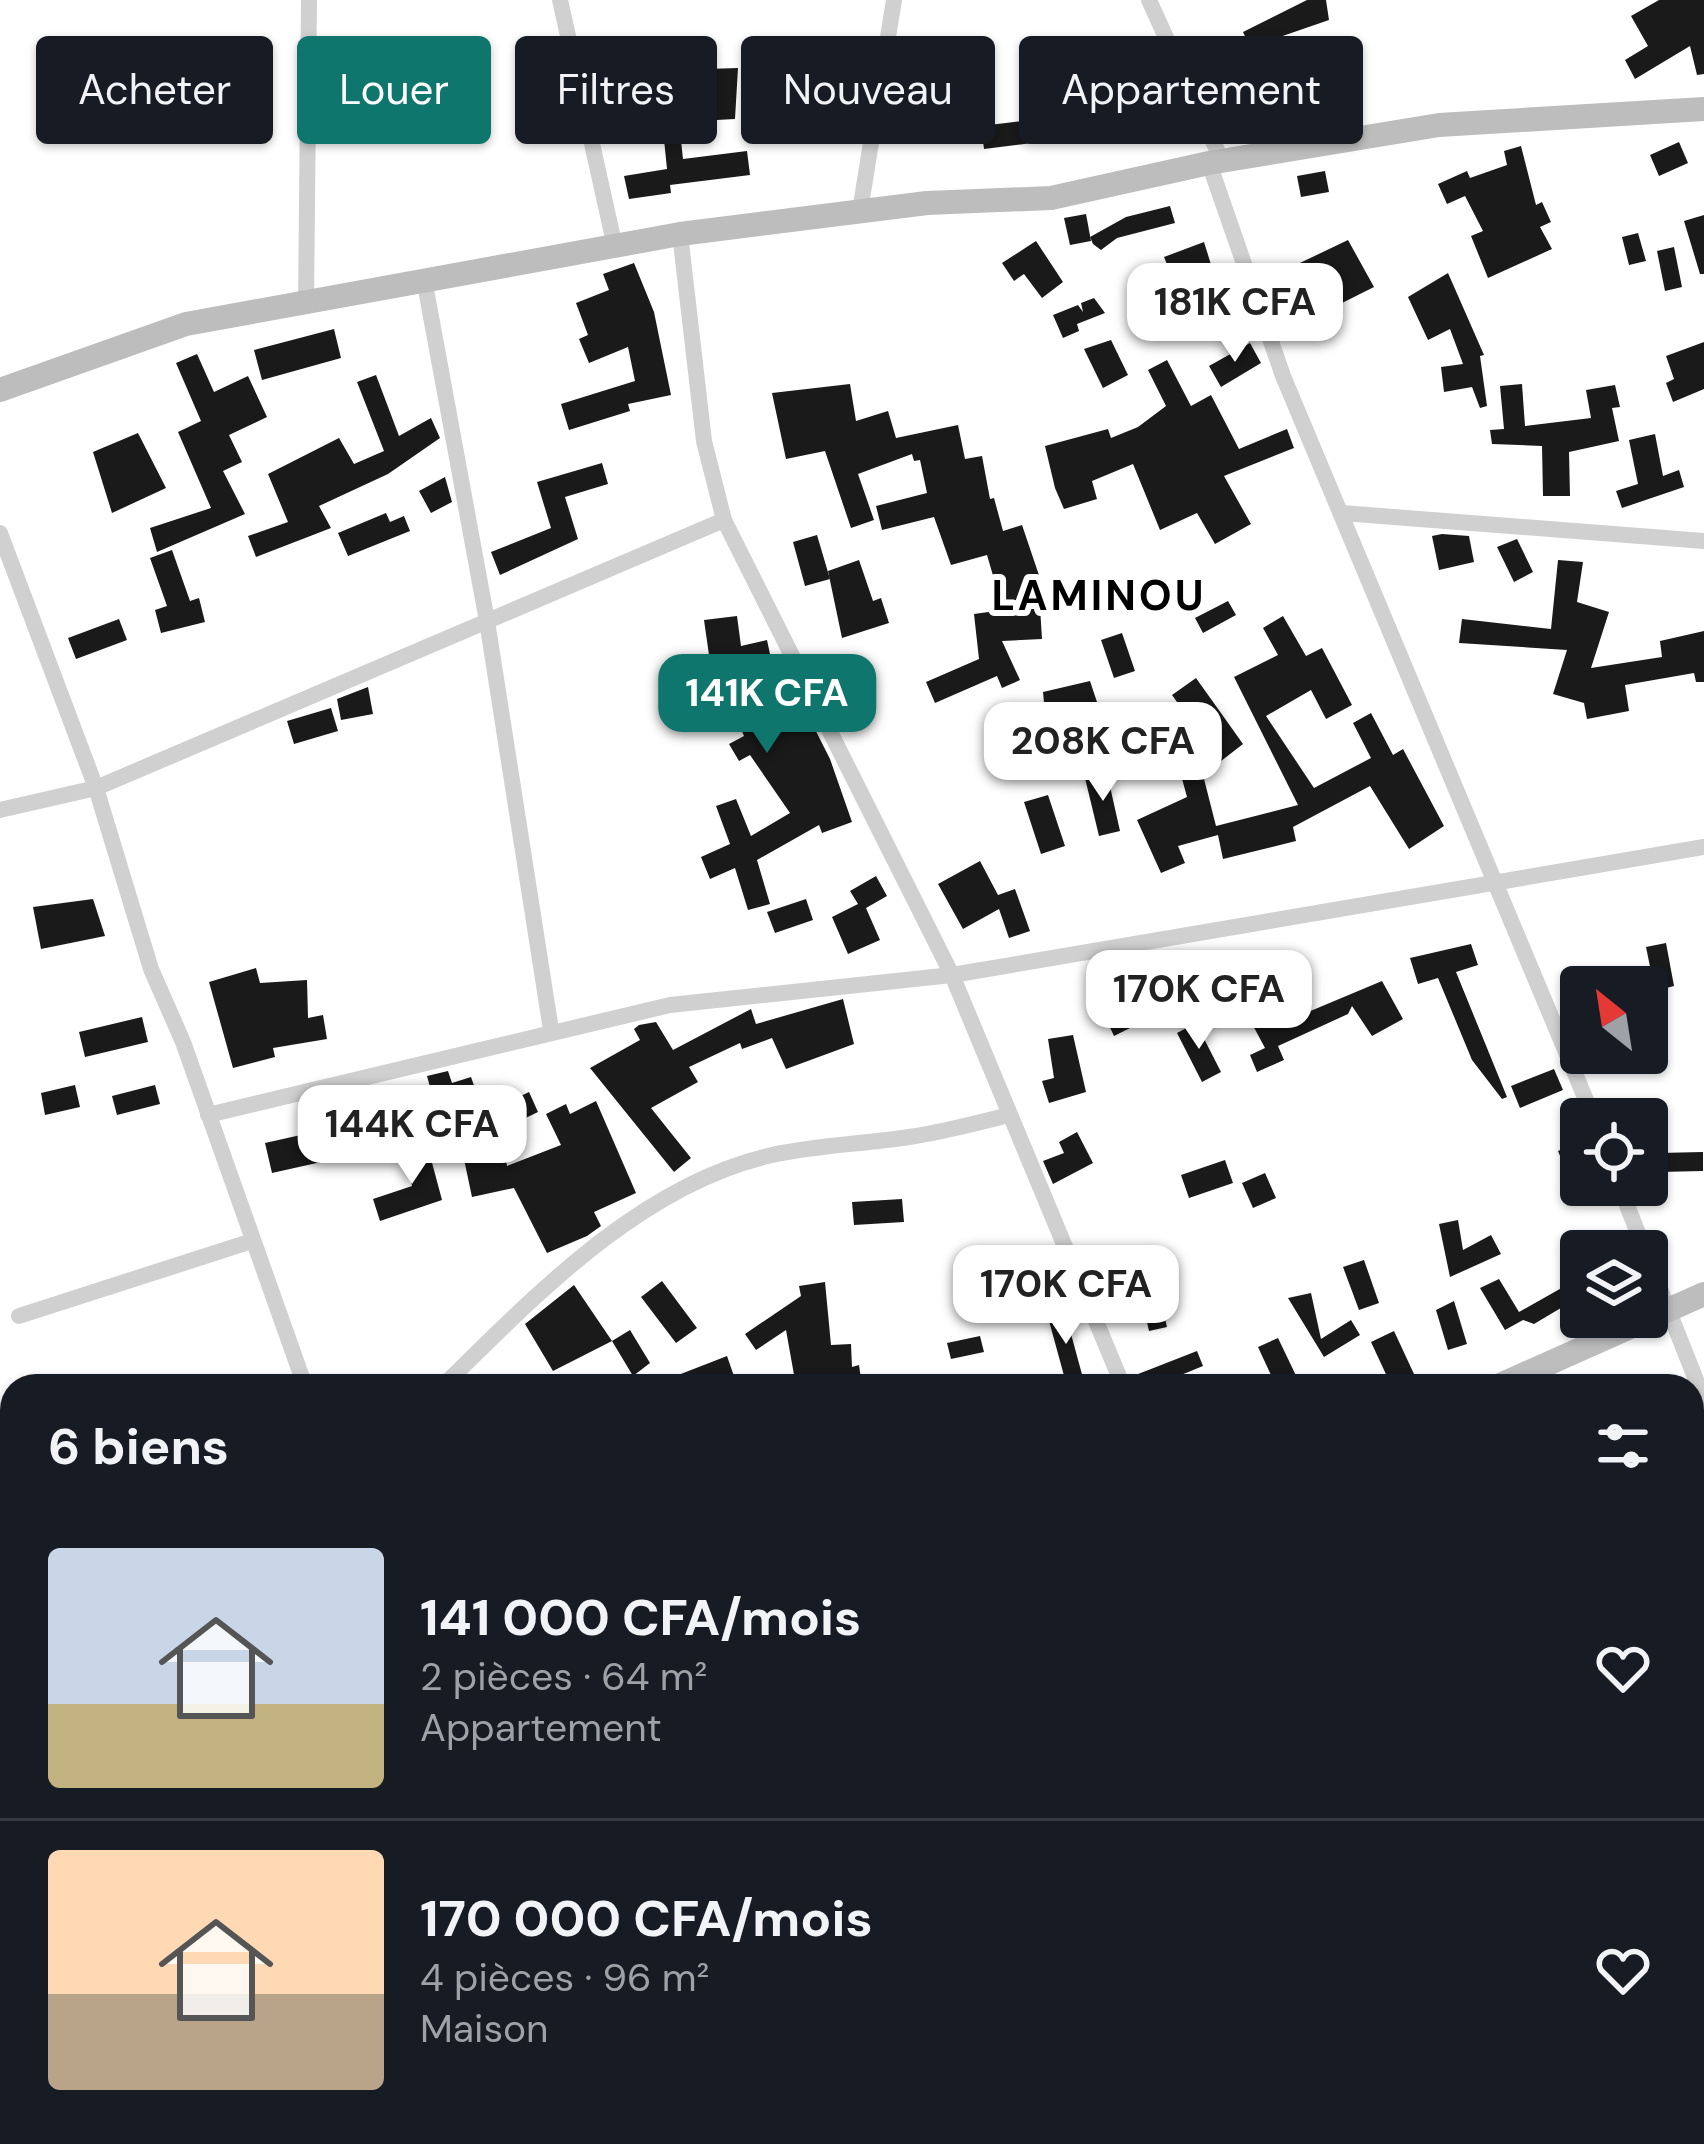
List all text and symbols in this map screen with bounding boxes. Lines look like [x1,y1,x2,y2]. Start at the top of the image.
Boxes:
chip: Acheter [36,36,273,144]
chip: Louer [297,36,491,144]
chip: Filtres [515,36,717,144]
chip: Nouveau [741,36,995,144]
chip: Appartement [1019,36,1363,144]
pin: 181K CFA [1111,263,1359,365]
text: 181K CFA [1154,276,1316,327]
district label: LAMINOU [991,568,1207,623]
pin: 141K CFA [643,654,891,756]
text: 141K CFA [685,667,849,718]
pin: 208K CFA [979,702,1227,804]
text: 208K CFA [1011,715,1195,766]
pin: 170K CFA [1075,950,1323,1052]
text: 170K CFA [1113,963,1285,1014]
north arrow [1560,966,1668,1074]
map controls [1560,966,1668,1338]
pin: 144K CFA [288,1085,536,1187]
text: 144K CFA [325,1098,499,1149]
button: locate [1560,1098,1668,1206]
button: layers [1560,1230,1668,1338]
pin: 170K CFA [942,1245,1190,1347]
text: 170K CFA [980,1258,1152,1309]
text: 6 biens [48,1413,229,1480]
icon: filters [1590,1413,1656,1479]
text: 141 000 CFA/mois [420,1584,861,1651]
icon: home [144,1596,288,1740]
icon: heart [1590,1635,1656,1701]
text: 2 pièces · 64 m² [420,1651,707,1702]
text: Appartement [420,1702,662,1753]
text: 170 000 CFA/mois [420,1885,873,1952]
icon: home [144,1898,288,2042]
icon: heart [1590,1937,1656,2003]
text: 4 pièces · 96 m² [420,1952,709,2003]
text: Maison [420,2003,548,2054]

